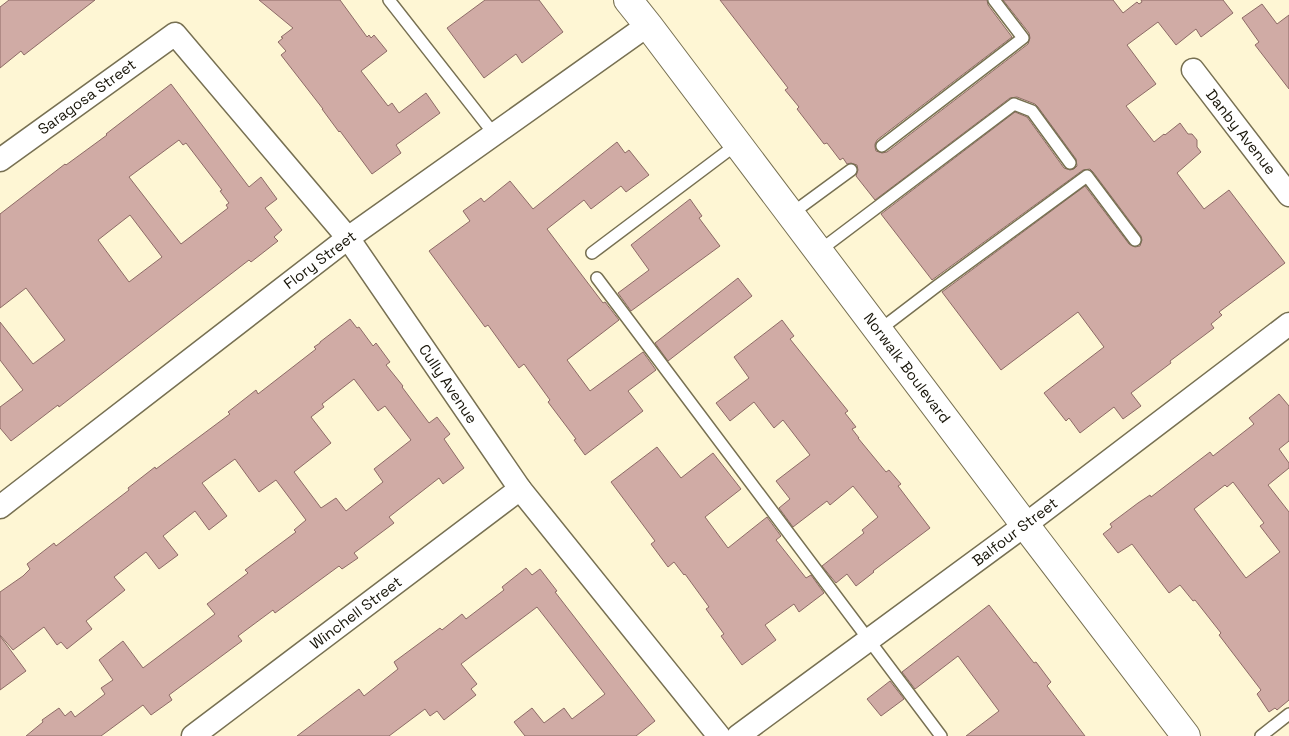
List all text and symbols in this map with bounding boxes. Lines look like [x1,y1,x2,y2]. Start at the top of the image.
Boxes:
street label: Saragosa Street [34,55,140,139]
street label: Danby Avenue [1202,85,1281,178]
street label: Flory Street [280,226,360,293]
street label: Norwalk Boulevard [860,309,955,427]
street label: Cully Avenue [415,340,482,427]
street label: Balfour Street [968,493,1061,570]
street label: Winchell Street [306,572,405,653]

